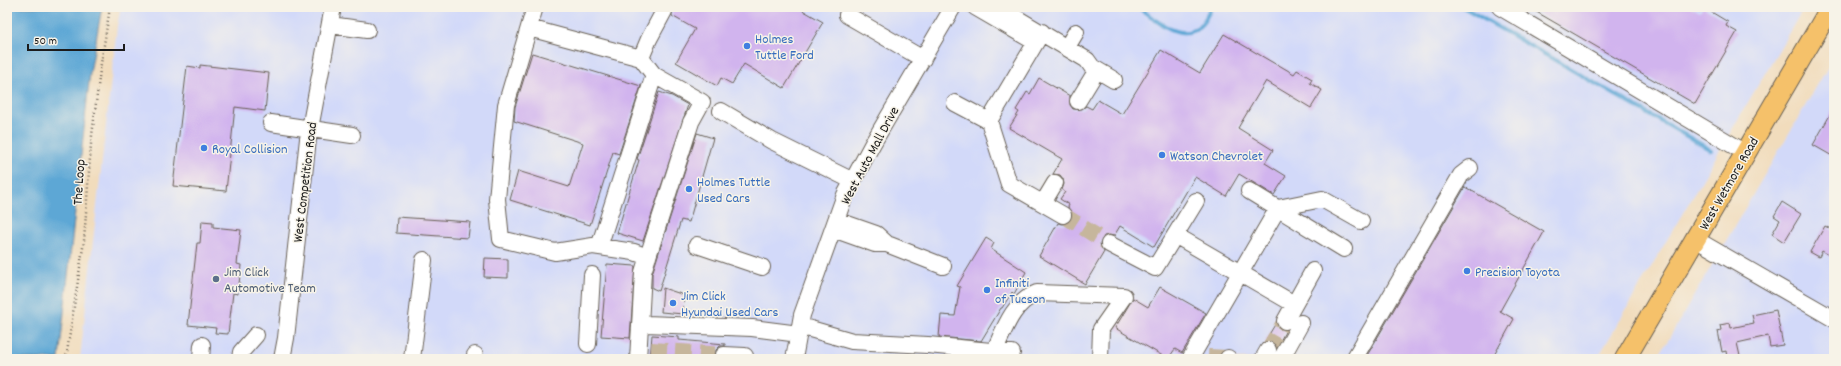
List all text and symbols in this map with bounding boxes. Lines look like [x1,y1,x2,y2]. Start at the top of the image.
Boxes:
scale bar [28,26,124,52]
place label: Holmes Tuttle Ford [755,30,814,66]
text: 50 m [34,33,57,50]
marker: Holmes Tuttle Ford [742,41,752,51]
street label: West Auto Mall Drive [836,103,905,208]
street label: West Competition Road [289,121,323,244]
street label: West Wetmore Road [1695,134,1764,234]
place label: Royal Collision [212,140,287,160]
marker: Royal Collision [199,143,209,153]
place label: Watson Chevrolet [1170,147,1263,167]
marker: Watson Chevrolet [1157,150,1167,160]
street label: The Loop [68,158,92,206]
place label: Holmes Tuttle Used Cars [697,173,770,209]
marker: Holmes Tuttle Used Cars [684,184,694,194]
place label: Jim Click Automotive Team [224,263,316,299]
place label: Precision Toyota [1475,263,1560,283]
marker: Precision Toyota [1462,266,1472,276]
marker: Jim Click Automotive Team [211,274,221,284]
place label: Infiniti of Tucson [995,274,1045,310]
marker: Infiniti of Tucson [982,285,992,295]
place label: Jim Click Hyundai Used Cars [681,287,778,323]
marker: Jim Click Hyundai Used Cars [668,298,678,308]

